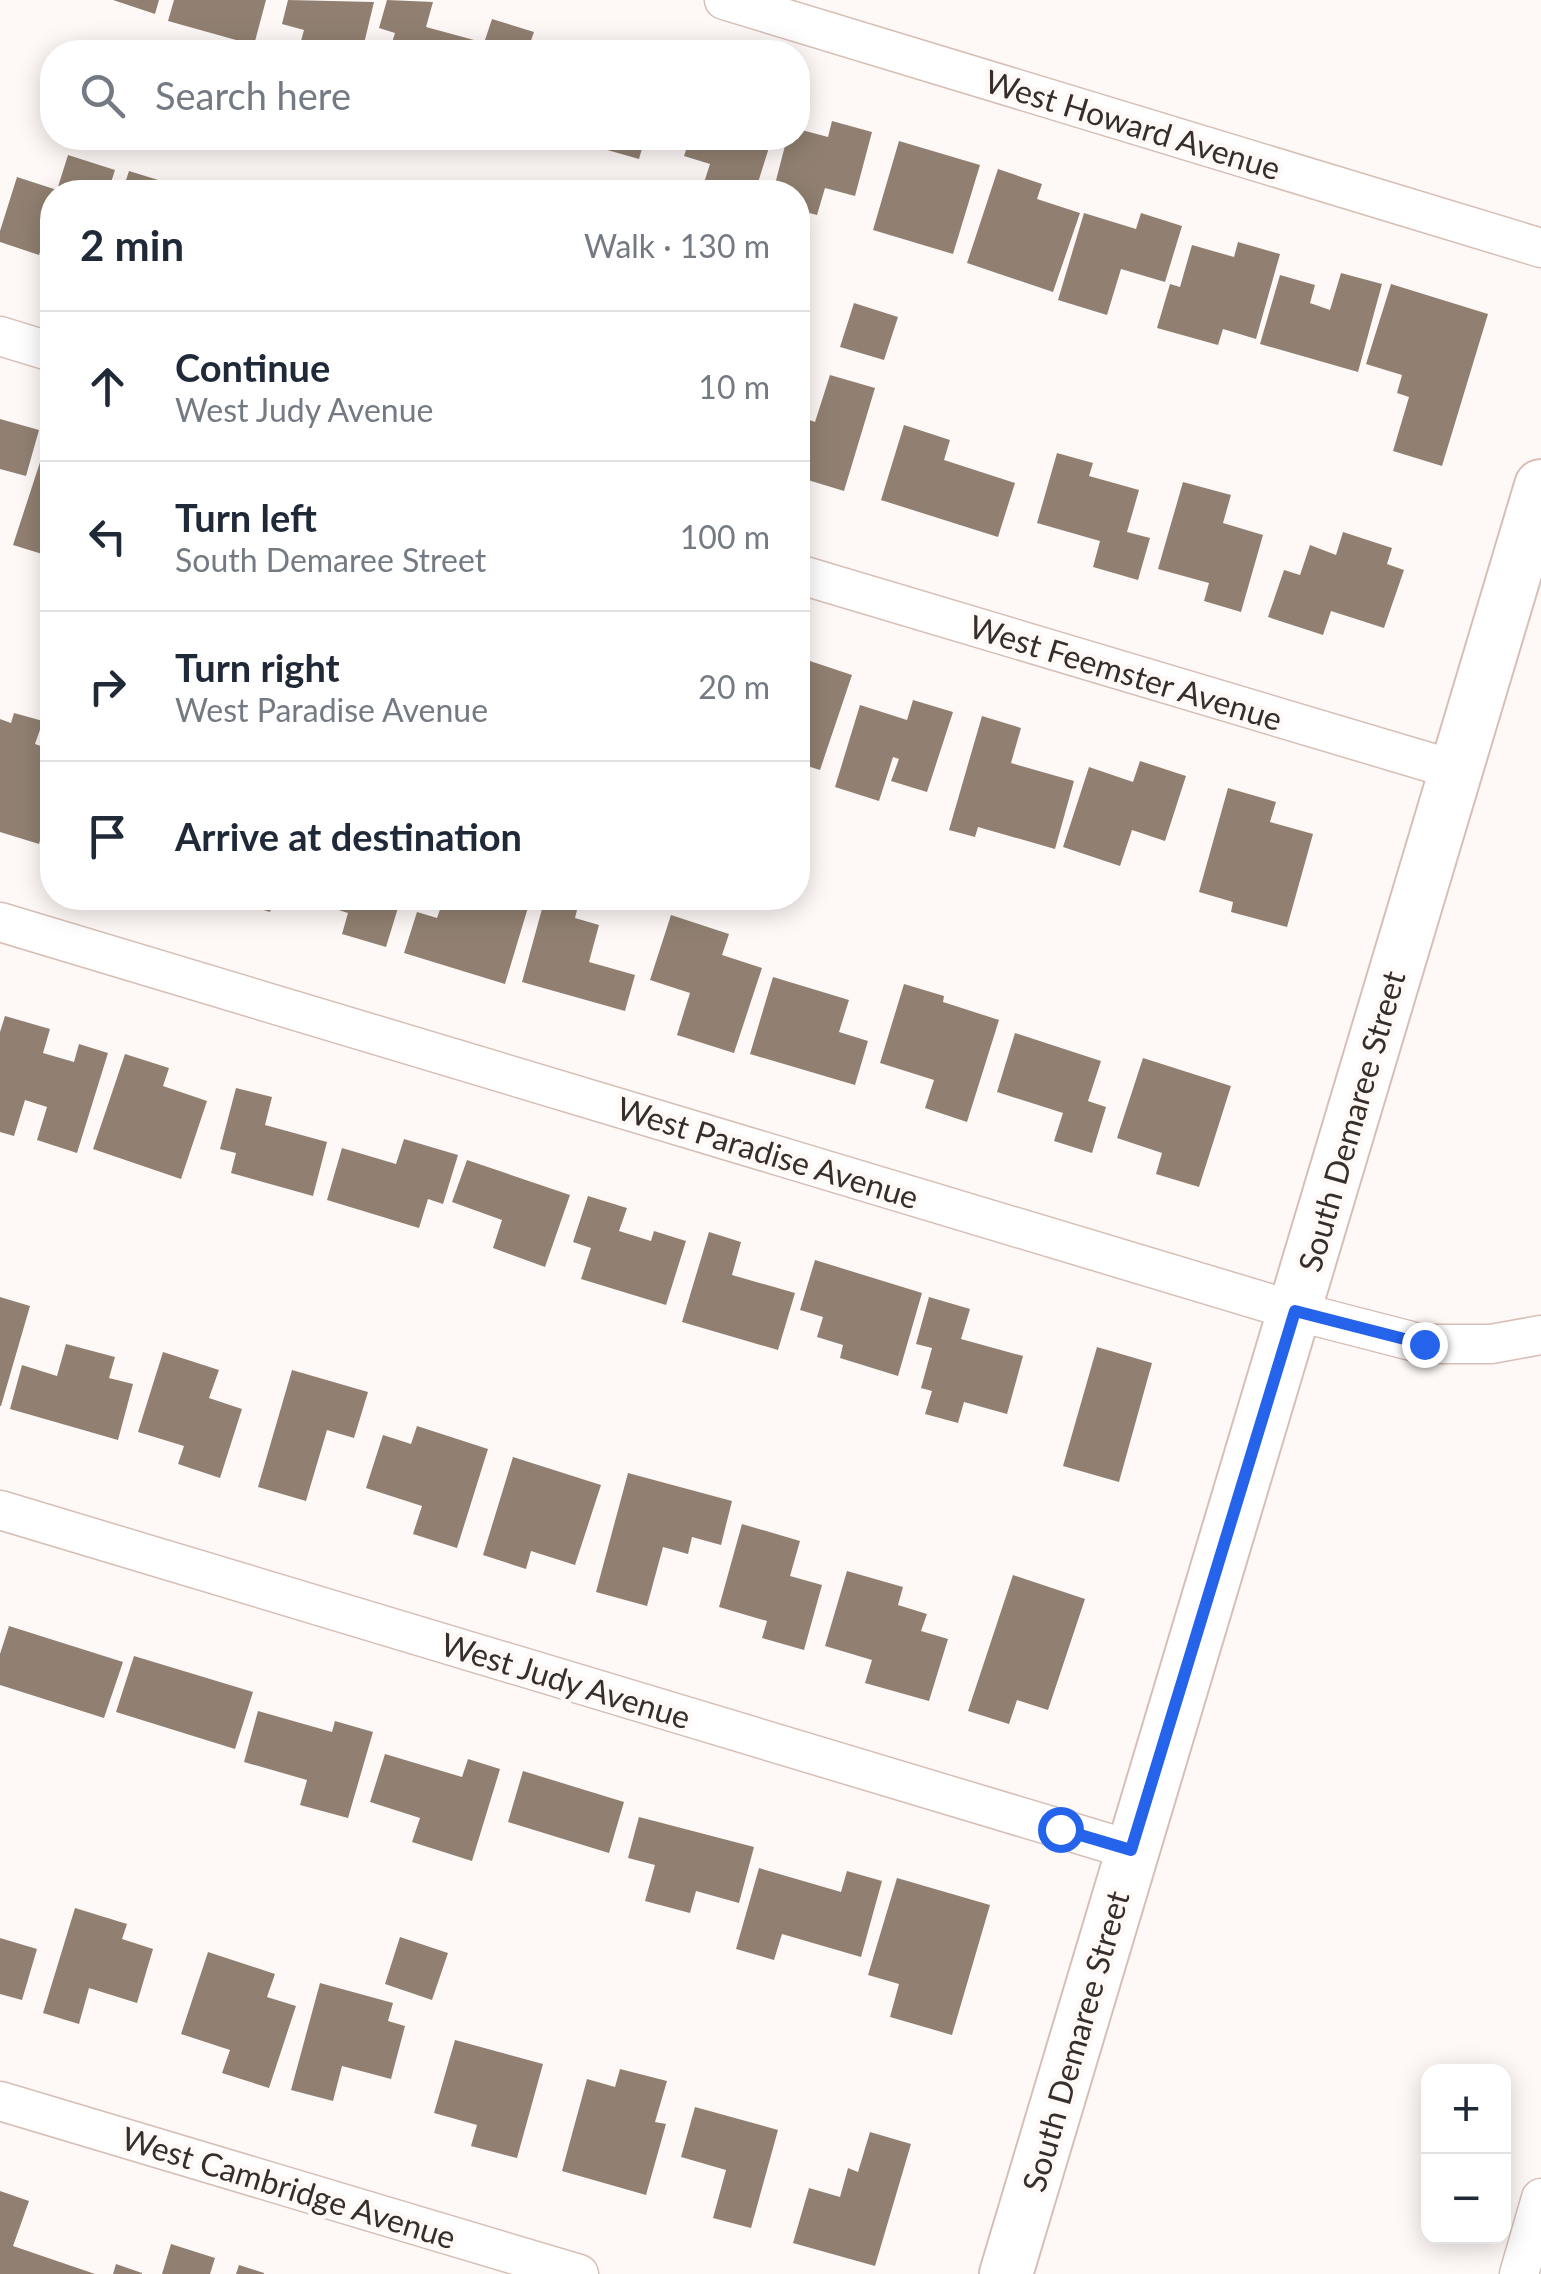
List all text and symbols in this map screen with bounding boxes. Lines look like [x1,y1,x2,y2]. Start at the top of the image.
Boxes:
search box [40,40,810,150]
street label: West Howard Avenue [981,61,1285,187]
icon: search [75,68,130,123]
text: Search here [155,72,351,118]
text: 2 min [80,220,184,270]
text: Walk · 130 m [584,226,770,265]
text: Continue [175,344,330,390]
icon: ahead [80,359,135,414]
text: 10 m [698,367,770,406]
text: West Judy Avenue [175,390,433,429]
text: Turn left [175,494,317,540]
icon: left [80,509,135,564]
text: 100 m [680,517,770,556]
text: South Demaree Street [175,540,486,579]
street label: West Feemster Avenue [965,606,1287,738]
text: Turn right [175,644,340,690]
icon: right [80,659,135,714]
text: 20 m [698,667,770,706]
text: West Paradise Avenue [175,690,488,729]
icon: arrive [80,809,135,864]
text: Arrive at destination [175,813,522,859]
street label: South Demaree Street [1289,966,1413,1276]
street label: West Paradise Avenue [613,1088,923,1216]
route end [1402,1322,1448,1368]
street label: West Judy Avenue [437,1624,695,1736]
route start [1038,1807,1084,1853]
street label: South Demaree Street [1013,1886,1137,2196]
map controls [1421,2064,1511,2244]
button: + [1421,2064,1511,2154]
street label: West Cambridge Avenue [117,2118,461,2256]
button: − [1421,2154,1511,2244]

